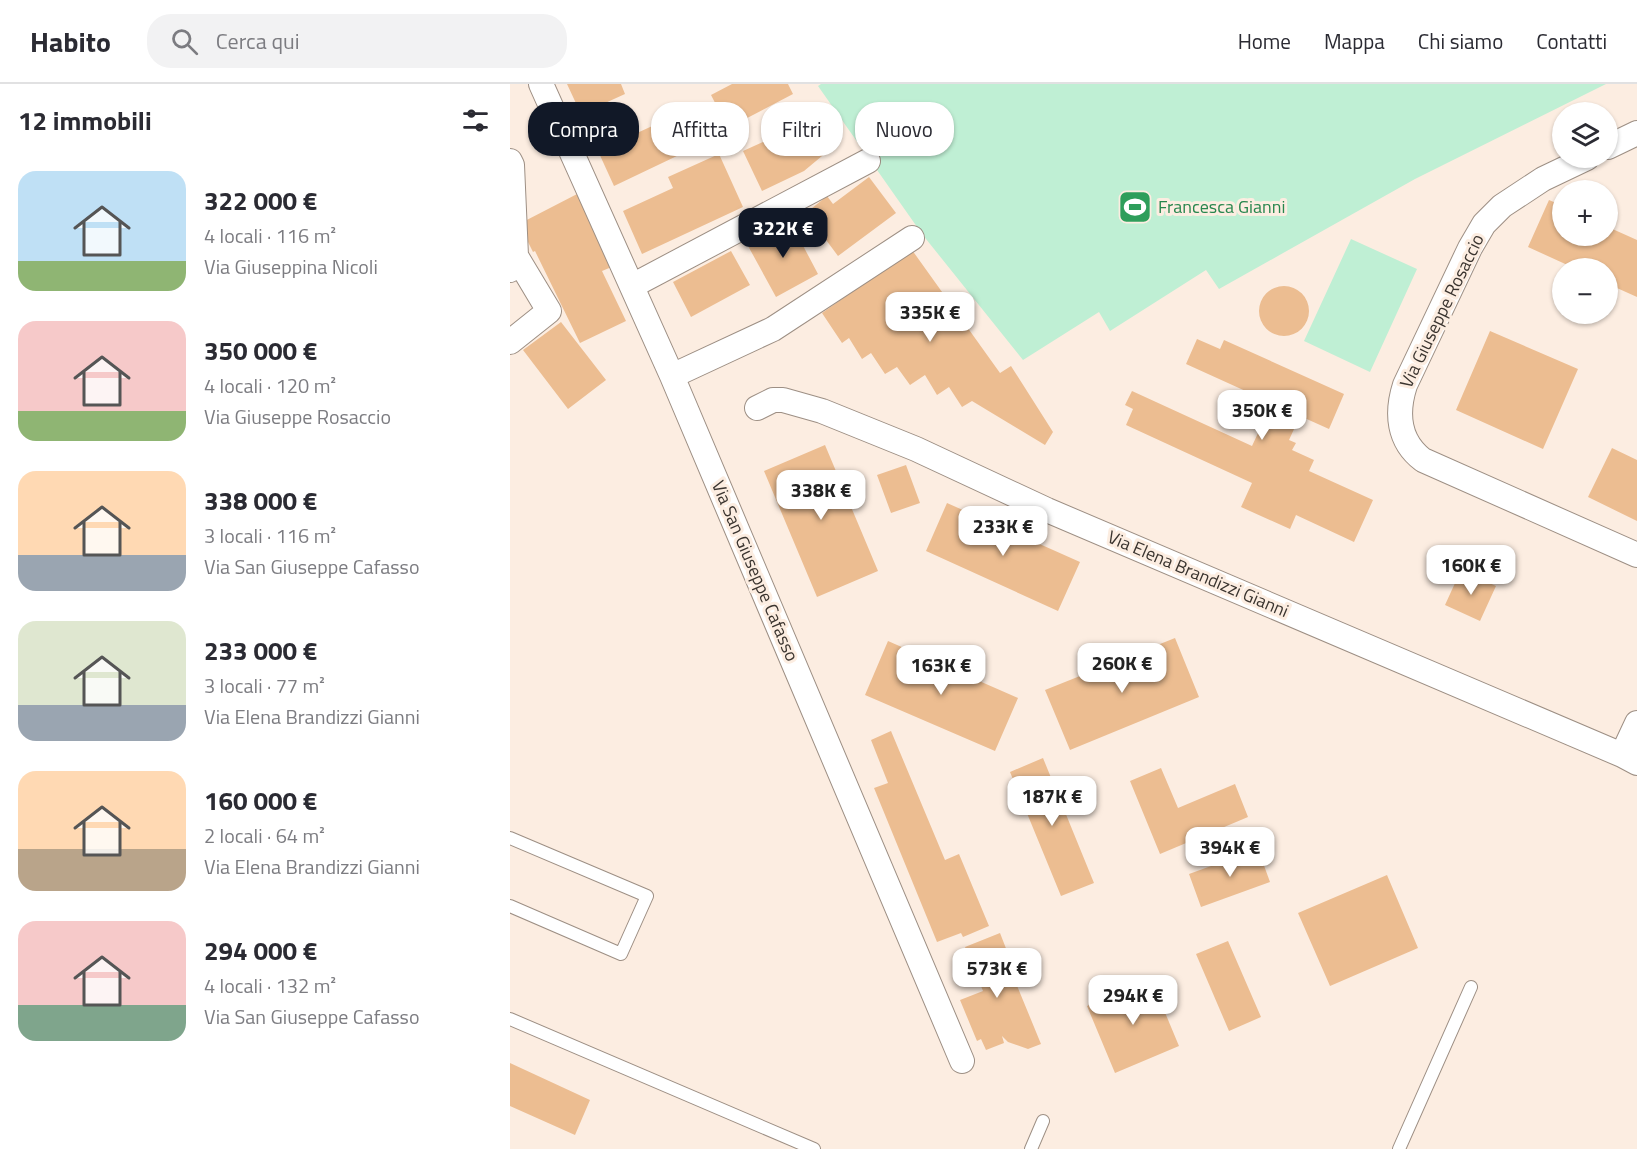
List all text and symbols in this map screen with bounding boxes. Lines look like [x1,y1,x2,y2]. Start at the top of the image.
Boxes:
search box [147,14,567,68]
text: Habito [30,20,111,63]
text: Cerca qui [216,24,300,58]
icon: search [168,25,201,58]
text: Home [1238,25,1291,57]
text: Mappa [1324,25,1385,57]
text: Chi siamo [1418,25,1503,57]
text: Contatti [1536,25,1607,57]
text: 12 immobili [18,101,152,140]
chip: Compra [528,102,639,156]
chip: Affitta [651,102,749,156]
chip: Filtri [761,102,843,156]
chip: Nuovo [855,102,954,156]
map controls [1552,102,1618,324]
button: layers [1552,102,1618,168]
icon: filters [459,104,492,137]
button: + [1552,180,1618,246]
text: 322 000 € [204,181,317,220]
sports icon: Francesca Gianni [1117,189,1153,225]
place label: Francesca Gianni [1158,193,1285,220]
icon: home [66,195,138,267]
pin: 322K € [734,208,832,259]
text: 322K € [752,212,814,243]
text: 4 locali · 116 m² [204,220,336,251]
street label: Via Giuseppe Rosaccio [1393,229,1491,392]
text: Via Giuseppina Nicoli [204,251,378,282]
button: − [1552,258,1618,324]
pin: 335K € [881,292,979,343]
text: 335K € [899,296,961,327]
text: 350 000 € [204,331,317,370]
icon: home [66,345,138,417]
text: 4 locali · 120 m² [204,370,336,401]
pin: 350K € [1213,390,1311,441]
text: 350K € [1231,394,1293,425]
text: Via Giuseppe Rosaccio [204,401,391,432]
pin: 338K € [772,470,870,521]
text: 338K € [790,474,852,505]
street label: Via San Giuseppe Cafasso [705,476,806,665]
text: 338 000 € [204,481,317,520]
icon: home [66,495,138,567]
pin: 233K € [954,506,1052,557]
text: 233K € [972,510,1034,541]
text: 3 locali · 116 m² [204,520,336,551]
street label: Via Elena Brandizzi Gianni [1103,523,1293,624]
pin: 160K € [1422,545,1520,596]
text: 160K € [1440,549,1502,580]
text: Via San Giuseppe Cafasso [204,551,419,582]
text: 233 000 € [204,631,317,670]
pin: 260K € [1073,643,1171,694]
icon: home [66,645,138,717]
pin: 163K € [892,645,990,696]
text: 260K € [1091,647,1153,678]
text: 163K € [910,649,972,680]
text: 3 locali · 77 m² [204,670,325,701]
text: Via Elena Brandizzi Gianni [204,701,420,732]
pin: 187K € [1003,776,1101,827]
text: 187K € [1021,780,1083,811]
text: 160 000 € [204,781,317,820]
icon: home [66,795,138,867]
text: 2 locali · 64 m² [204,820,325,851]
pin: 394K € [1181,827,1279,878]
text: 394K € [1199,831,1261,862]
text: Via Elena Brandizzi Gianni [204,851,420,882]
text: 294 000 € [204,931,317,970]
icon: home [66,945,138,1017]
pin: 573K € [948,948,1046,999]
text: 573K € [966,952,1028,983]
text: 4 locali · 132 m² [204,970,336,1001]
pin: 294K € [1084,975,1182,1026]
text: 294K € [1102,979,1164,1010]
text: Via San Giuseppe Cafasso [204,1001,419,1032]

